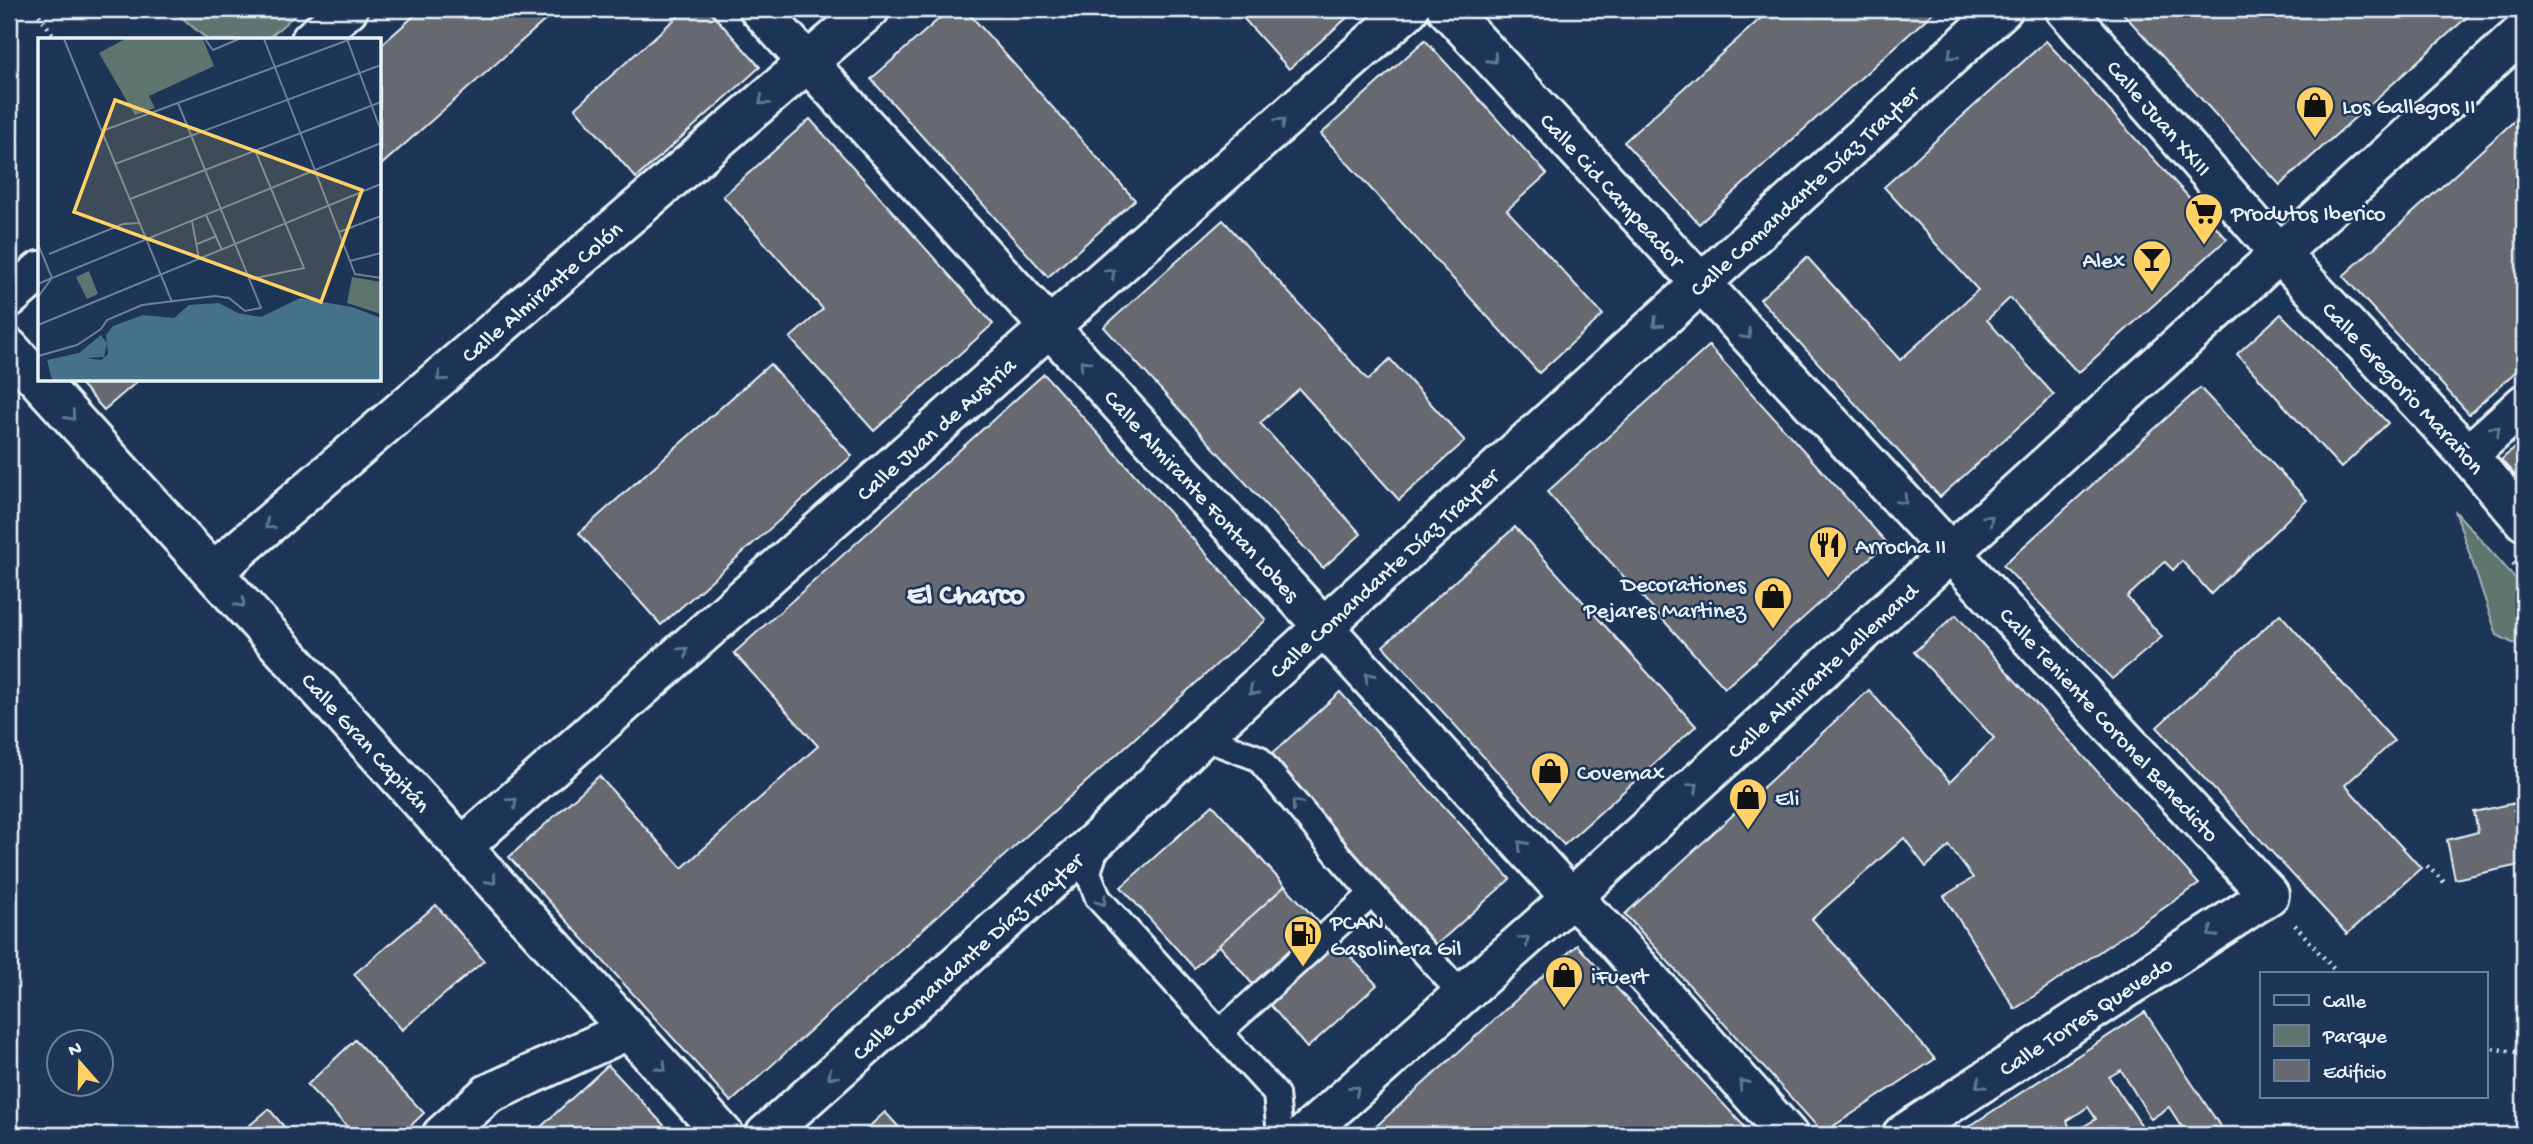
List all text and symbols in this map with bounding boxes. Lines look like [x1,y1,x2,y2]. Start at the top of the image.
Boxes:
inset map [38,38,382,382]
one-way arrow [1947,46,1960,59]
one-way arrow [1485,51,1497,64]
street label: Calle Juan XXIII [2099,56,2216,183]
street label: Calle Comandante Díaz Trayter [1686,81,1927,304]
shop icon: Los Gallegos II [2294,84,2336,139]
one-way arrow [758,93,771,105]
place label: Los Gallegos II [2342,95,2476,122]
street label: Calle Cid Campeador [1533,109,1690,276]
one-way arrow [1273,118,1286,130]
supermarket icon: Produtos Iberico [2183,191,2225,246]
place label: Produtos Iberico [2230,202,2386,229]
street label: Calle Almirante Colón [457,217,629,370]
bar icon: Alex [2131,238,2173,293]
place label: Alex [2082,249,2125,276]
one-way arrow [1103,269,1116,281]
street label: Calle Gregorio Marañon [2315,297,2489,481]
one-way arrow [1652,315,1665,327]
one-way arrow [1738,327,1751,340]
street label: Calle Juan de Austria [852,352,1024,508]
one-way arrow [1079,359,1092,372]
one-way arrow [437,369,450,381]
street label: Calle Almirante Fontan Lobes [1097,386,1304,609]
one-way arrow [63,408,75,421]
one-way arrow [2488,426,2501,438]
street label: Calle Comandante Díaz Trayter [1265,463,1507,686]
one-way arrow [1895,492,1907,505]
one-way arrow [1981,514,1994,527]
one-way arrow [264,517,277,529]
restaurant icon: Arrocha II [1807,524,1849,579]
place label: Arrocha II [1855,535,1946,562]
place label: Decorationes Pejares Martinez [1583,573,1747,626]
shop icon: Decorationes Pejares Martinez [1752,575,1794,630]
street label: Calle Almirante Lallemand [1723,578,1926,766]
district label: El Charco [907,580,1025,615]
one-way arrow [232,595,245,608]
street label: Calle Teniente Coronel Benedicto [1992,603,2223,849]
one-way arrow [676,647,689,659]
street label: Calle Gran Capitán [294,669,434,820]
one-way arrow [1365,672,1377,685]
one-way arrow [1248,682,1261,695]
shop icon: Covemax [1529,750,1571,805]
place label: Covemax [1577,761,1665,788]
shop icon: Eli [1727,776,1769,831]
one-way arrow [1686,783,1699,795]
place label: Eli [1775,787,1799,814]
one-way arrow [505,798,518,810]
one-way arrow [1292,799,1304,812]
one-way arrow [1518,840,1531,853]
street label: Calle Comandante Díaz Trayter [848,847,1092,1068]
one-way arrow [484,872,496,885]
one-way arrow [1094,893,1107,905]
place label: PCAN Gasolinera Gil [1329,911,1461,964]
fuel station icon: PCAN Gasolinera Gil [1282,913,1324,968]
one-way arrow [2206,924,2219,937]
one-way arrow [1517,935,1530,948]
street label: Calle Torres Quevedo [1995,952,2179,1084]
shop icon: iFuert [1543,954,1585,1009]
place label: iFuert [1591,965,1650,992]
legend [2260,972,2488,1098]
text: Calle [2323,991,2367,1016]
text: Parque [2322,1026,2388,1051]
north arrow [46,1028,116,1098]
text: N [66,1037,85,1063]
one-way arrow [653,1059,666,1072]
text: Edificio [2323,1062,2387,1087]
one-way arrow [827,1067,840,1079]
one-way arrow [1975,1076,1988,1089]
one-way arrow [1739,1079,1751,1092]
one-way arrow [1347,1086,1360,1098]

